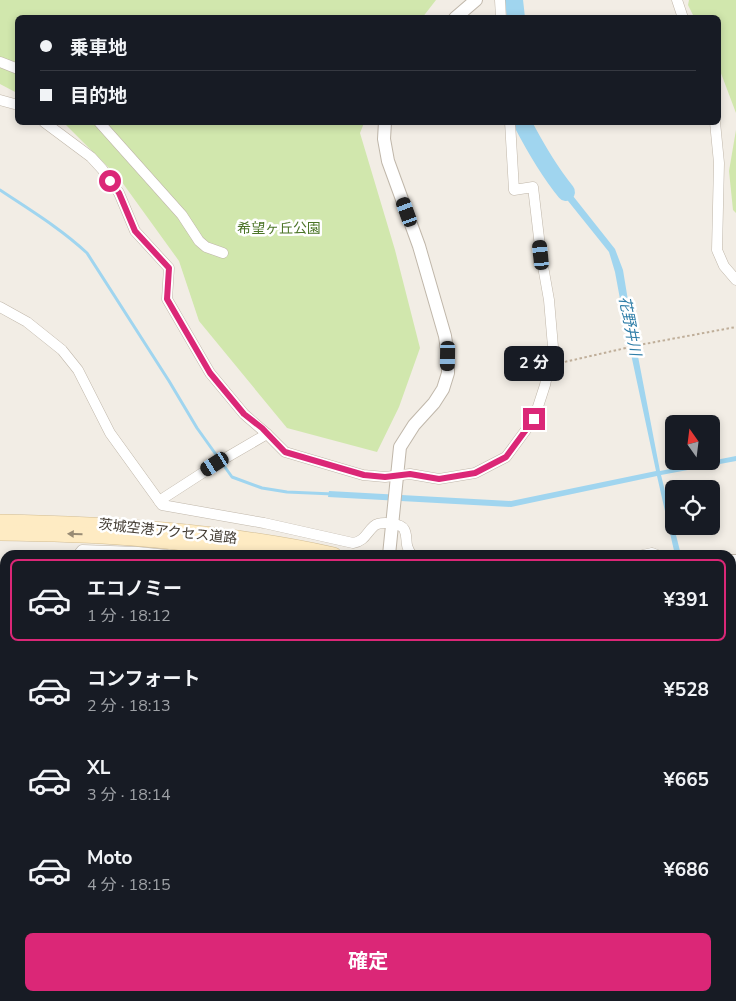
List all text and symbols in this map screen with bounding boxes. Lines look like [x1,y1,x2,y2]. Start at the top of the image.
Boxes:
text: 乗車地 [70,35,127,61]
text: 目的地 [70,83,127,109]
route start [99,170,121,192]
car [394,195,419,229]
park label: 希望ヶ丘公園 [237,219,321,238]
car [531,239,550,271]
water label: 花野井川 [614,295,646,359]
car [440,341,455,371]
callout: 2 分 [504,346,564,382]
text: 2 分 [519,352,549,374]
route end [523,408,545,430]
north arrow [665,415,720,470]
map controls [665,415,720,535]
car [198,450,231,478]
button: locate [665,480,720,535]
street label: 茨城空港アクセス道路 [98,515,238,548]
one-way arrow [67,530,83,538]
text: エコノミー [87,576,182,602]
icon: car [27,578,72,623]
text: ¥391 [663,587,709,613]
text: 1 分 · 18:12 [87,605,171,627]
text: コンフォート [87,666,200,692]
icon: car [27,668,72,713]
text: ¥528 [663,677,709,703]
text: 2 分 · 18:13 [87,695,171,717]
text: XL [87,755,110,781]
icon: car [27,758,72,803]
text: ¥665 [663,767,709,793]
text: 3 分 · 18:14 [87,784,171,806]
text: Moto [87,845,133,871]
icon: car [27,848,72,893]
text: ¥686 [663,857,709,883]
text: 4 分 · 18:15 [87,874,171,896]
button: 確定 [25,933,711,991]

